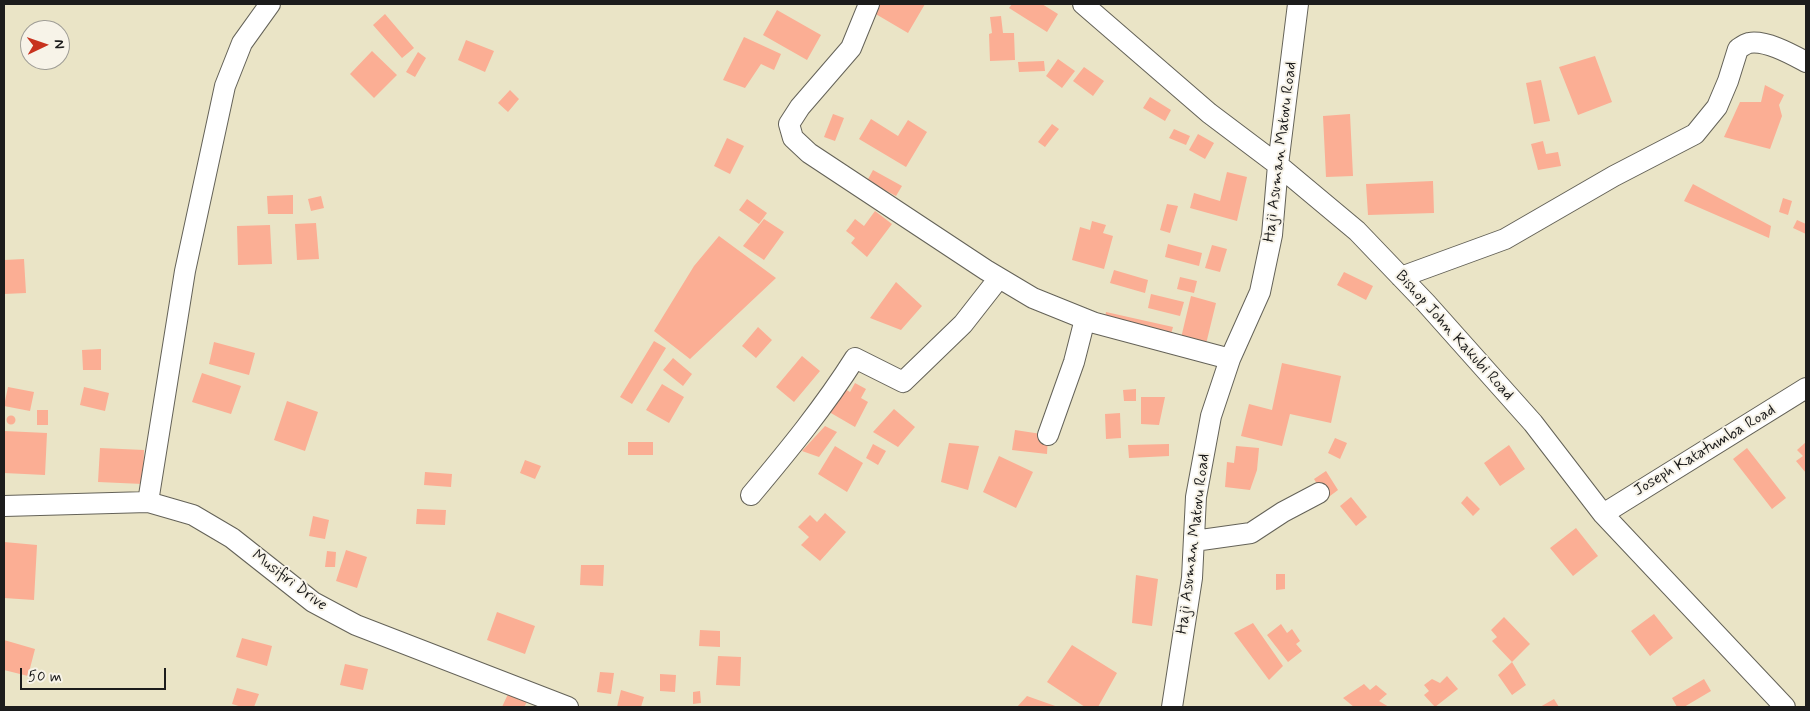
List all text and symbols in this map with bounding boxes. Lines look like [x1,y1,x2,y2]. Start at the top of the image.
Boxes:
north arrow [20,20,70,70]
text: N [50,39,68,49]
street label: Haji Asuman Matovu Road [1260,61,1302,243]
street label: Bishop John Kakubi Road [1391,267,1517,405]
street label: Joseph Katatumba Road [1631,401,1779,501]
street label: Haji Asuman Matovu Road [1173,453,1215,635]
street label: Musifiri Drive [247,546,331,616]
scale bar [22,658,169,690]
text: 50 m [28,667,62,687]

